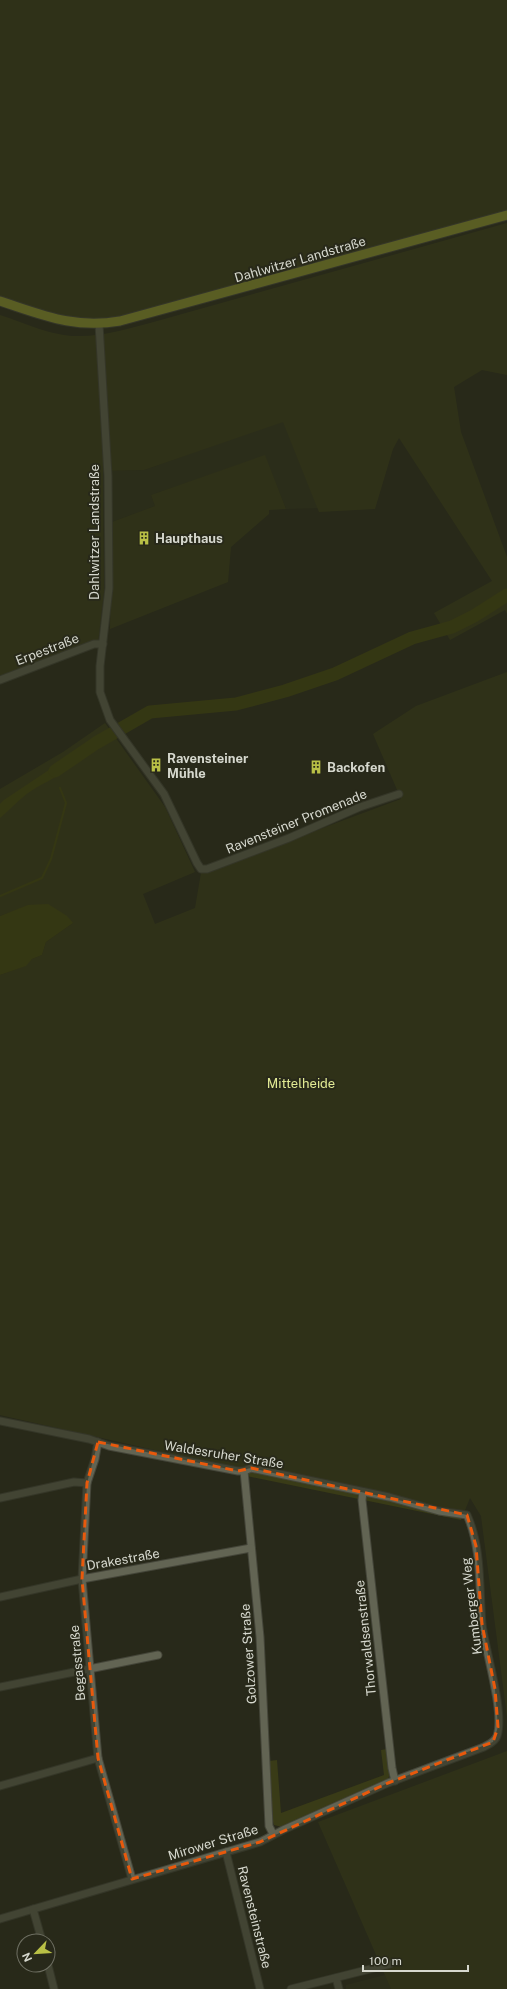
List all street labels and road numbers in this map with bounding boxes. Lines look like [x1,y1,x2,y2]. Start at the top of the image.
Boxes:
street label: Dahlwitzer Landstraße [233,234,368,285]
street label: Dahlwitzer Landstraße [87,464,102,600]
street label: Erpestraße [13,631,81,668]
street label: Ravensteiner Promenade [223,786,369,857]
street label: Waldesruher Straße [163,1438,285,1471]
street label: Drakestraße [85,1546,161,1573]
street label: Kumberger Weg [458,1557,485,1655]
street label: Thorwaldsenstraße [352,1579,379,1697]
street label: Golzower Straße [238,1603,259,1705]
street label: Begasstraße [67,1624,88,1702]
street label: Mirower Straße [166,1822,260,1863]
street label: Ravensteinstraße [235,1864,274,1970]

